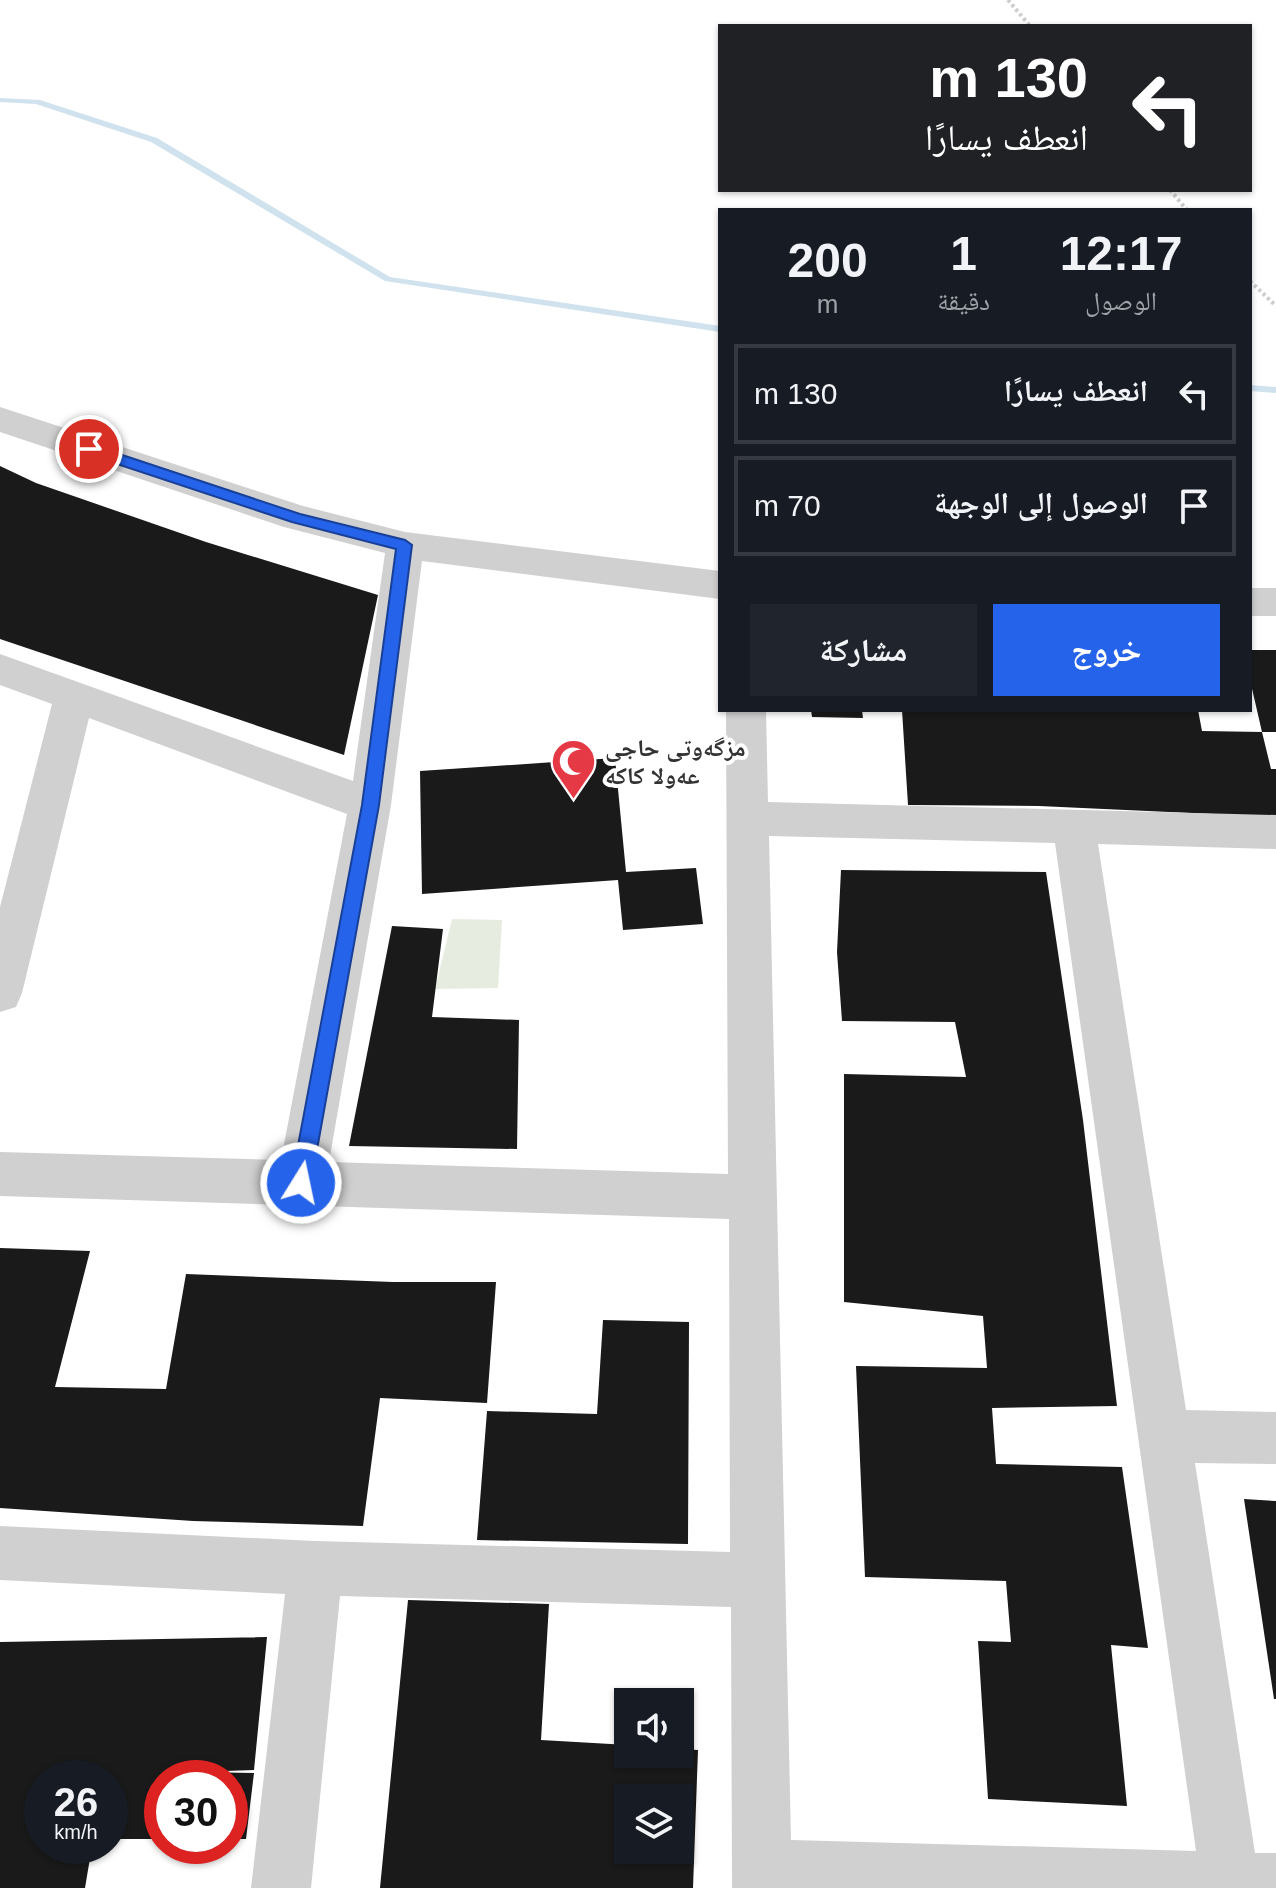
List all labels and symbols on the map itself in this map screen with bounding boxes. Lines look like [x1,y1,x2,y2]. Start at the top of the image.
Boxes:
pin [55,415,123,483]
place label: مزگەوتی حاجی عەولا کاکە [605,734,746,789]
mosque icon: مزگەوتی حاجی عەولا کاکە [550,737,598,800]
position arrow [259,1141,343,1225]
speed limit sign: 30 [144,1760,248,1864]

